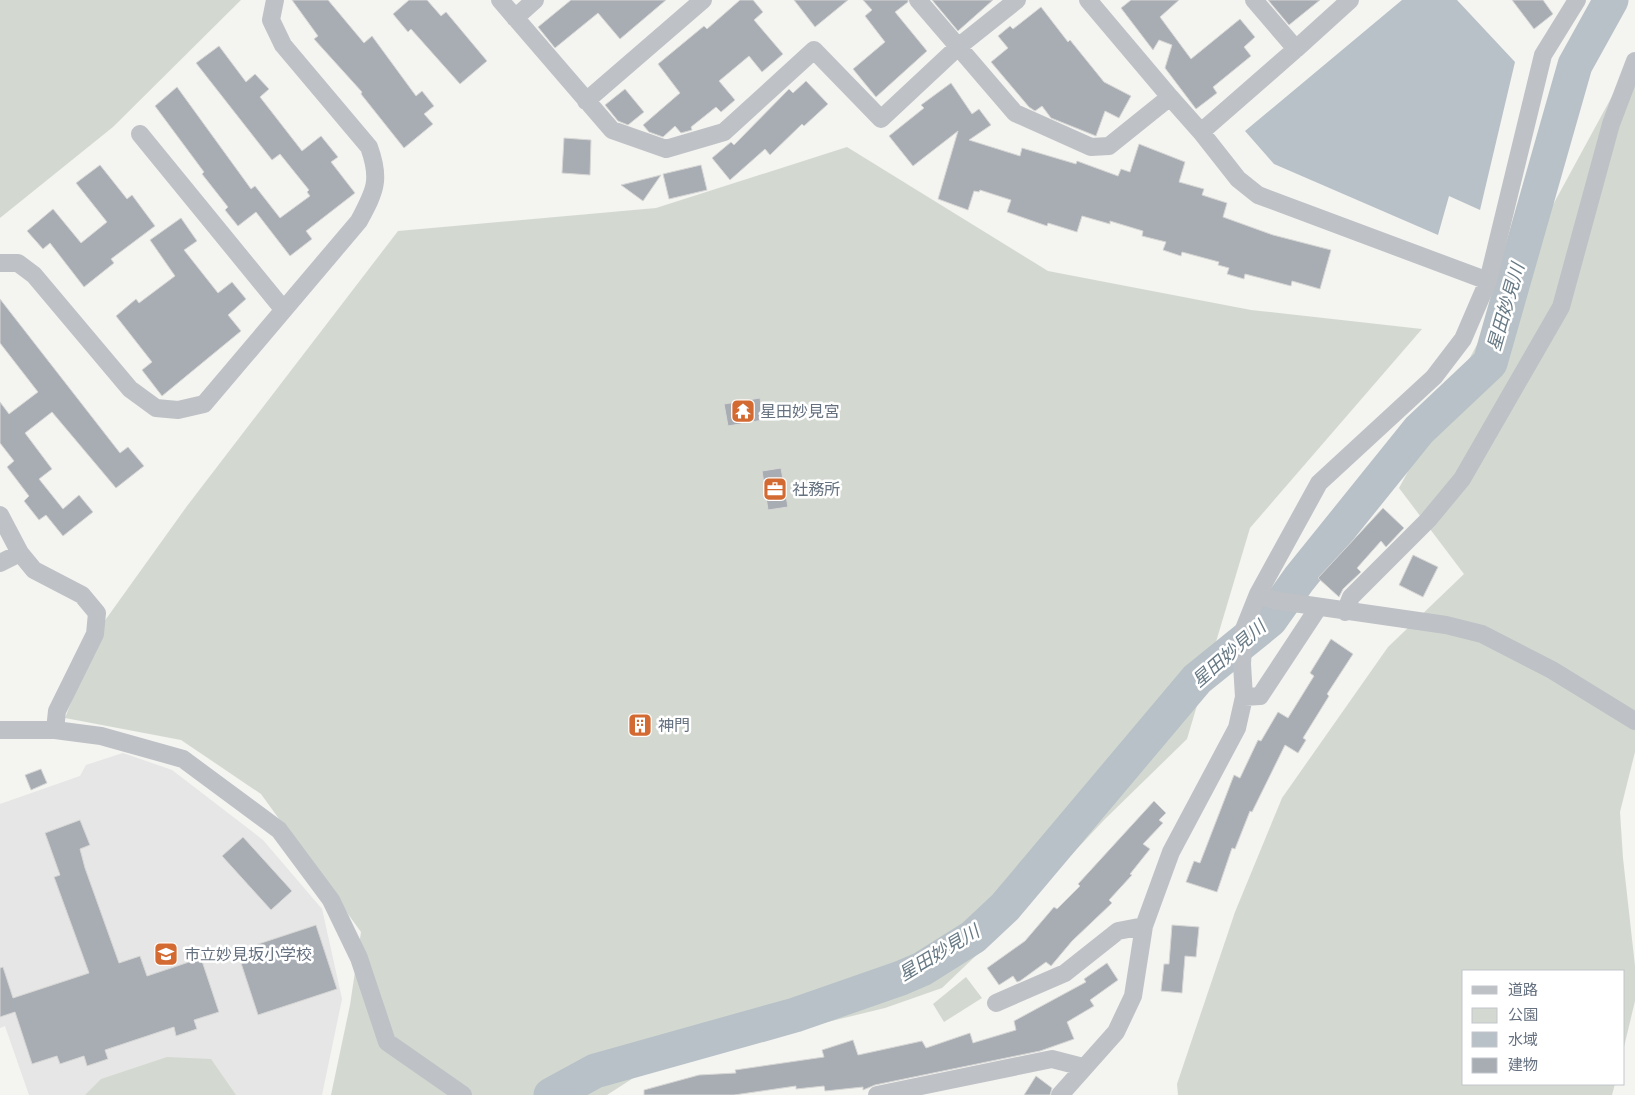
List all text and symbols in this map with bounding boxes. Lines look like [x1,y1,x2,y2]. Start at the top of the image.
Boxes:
water label: 星田妙見川 [1483,259,1530,353]
temple icon: 星田妙見宮 [730,398,756,424]
place label: 星田妙見宮 [760,402,840,421]
office icon: 社務所 [762,476,788,502]
place label: 社務所 [792,480,840,499]
water label: 星田妙見川 [1188,615,1272,692]
building icon: 神門 [627,712,653,738]
place label: 神門 [658,716,690,735]
water label: 星田妙見川 [895,919,985,986]
school or university icon: 市立妙見坂小学校 [153,941,179,967]
place label: 市立妙見坂小学校 [184,945,312,964]
legend [1462,970,1625,1085]
text: 道路 [1508,981,1538,999]
text: 公園 [1508,1006,1538,1024]
text: 水域 [1508,1031,1538,1049]
text: 建物 [1508,1056,1538,1074]

